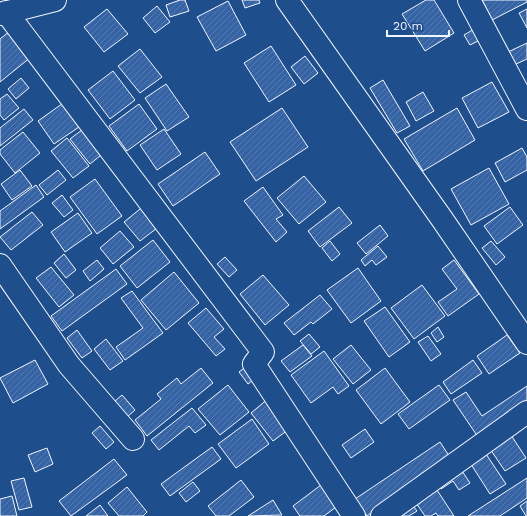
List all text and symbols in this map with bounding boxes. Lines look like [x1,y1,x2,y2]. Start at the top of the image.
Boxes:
scale bar [387,12,449,38]
text: 20 m [393,19,423,33]

